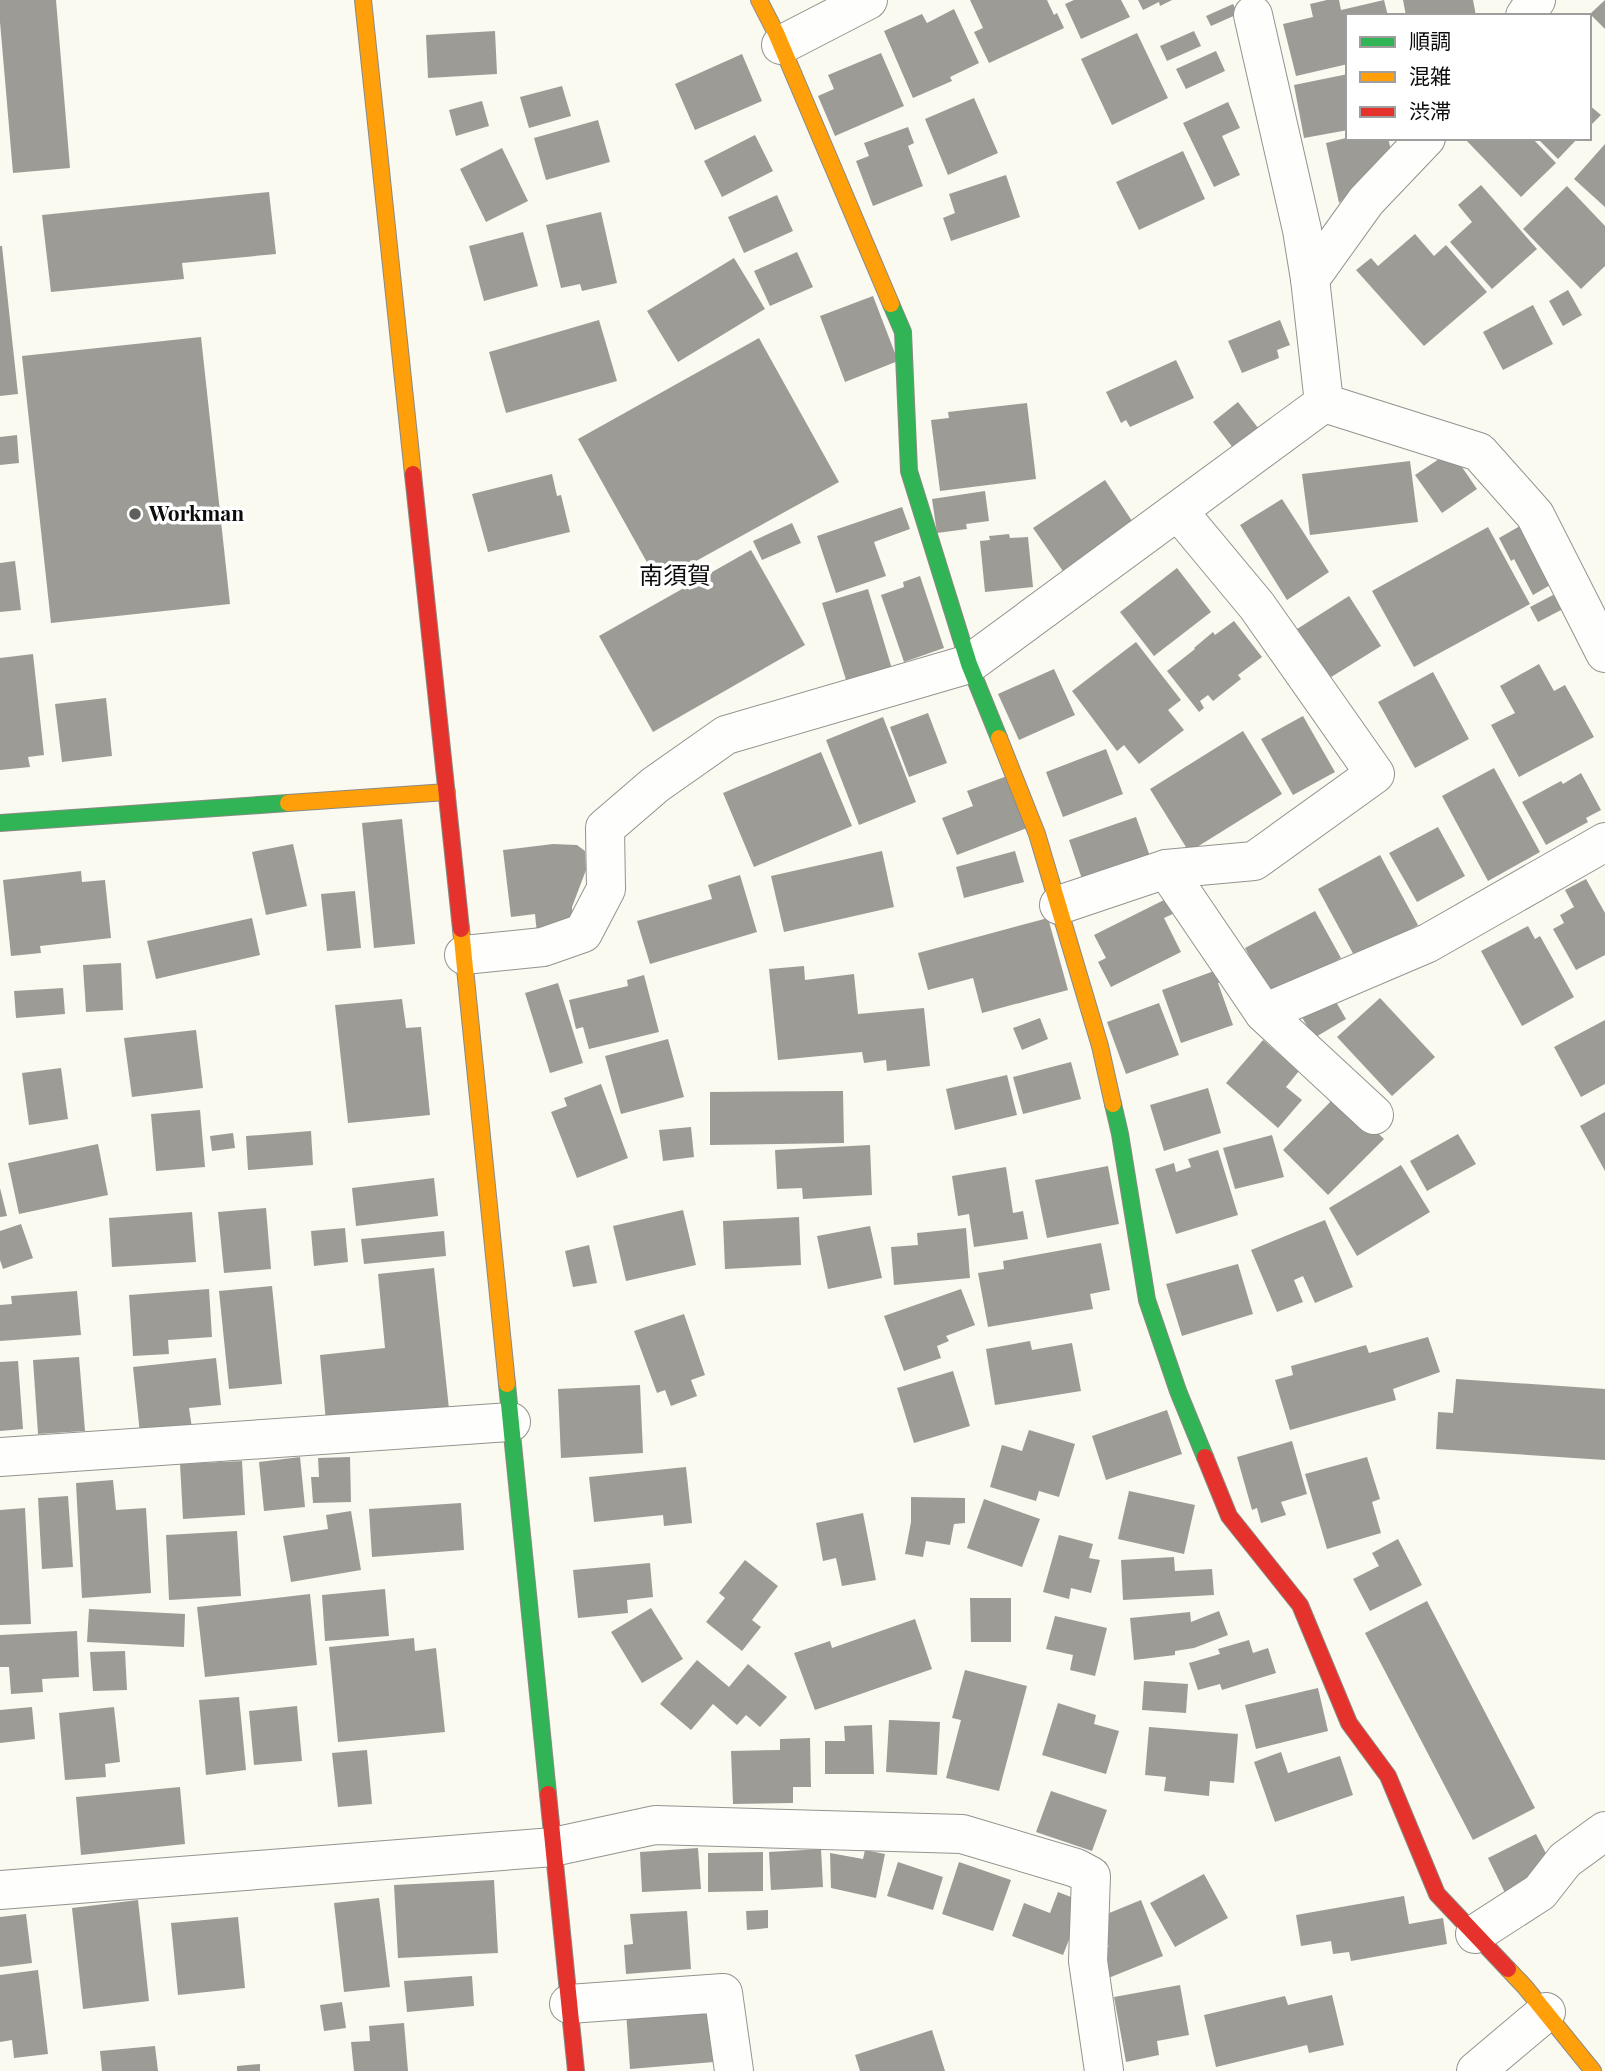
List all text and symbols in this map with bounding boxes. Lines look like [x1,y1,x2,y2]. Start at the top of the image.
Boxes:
legend [1346,14,1591,140]
text: 順調 [1409,26,1451,54]
text: 混雑 [1409,61,1451,89]
text: 渋滞 [1409,96,1451,124]
place label: Workman [148,498,244,526]
marker: Workman [127,506,143,522]
district label: 南須賀 [639,558,711,590]

